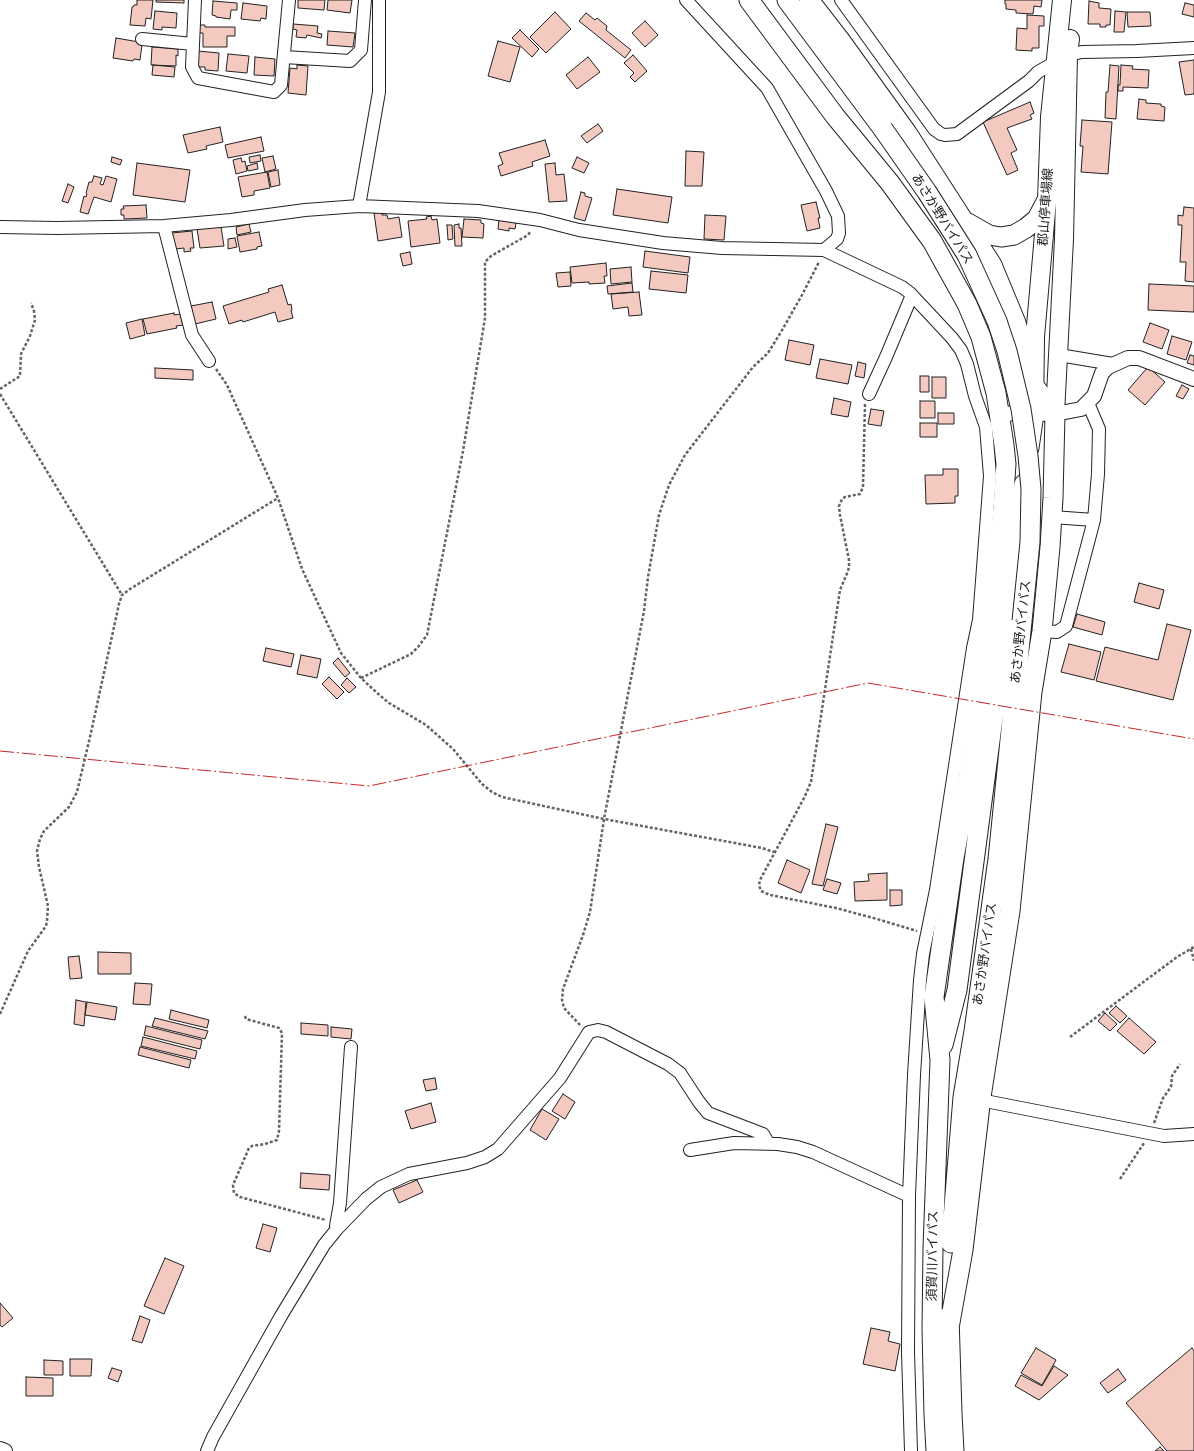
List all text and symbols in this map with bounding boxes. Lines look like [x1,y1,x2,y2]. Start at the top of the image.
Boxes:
street label: 郡山停車場線 [1035,168,1057,246]
street label: あさか野バイパス [908,171,976,267]
street label: あさか野バイパス [1008,579,1034,685]
street label: あさか野バイパス [970,901,1000,1007]
street label: 須賀川バイパス [924,1210,942,1302]

